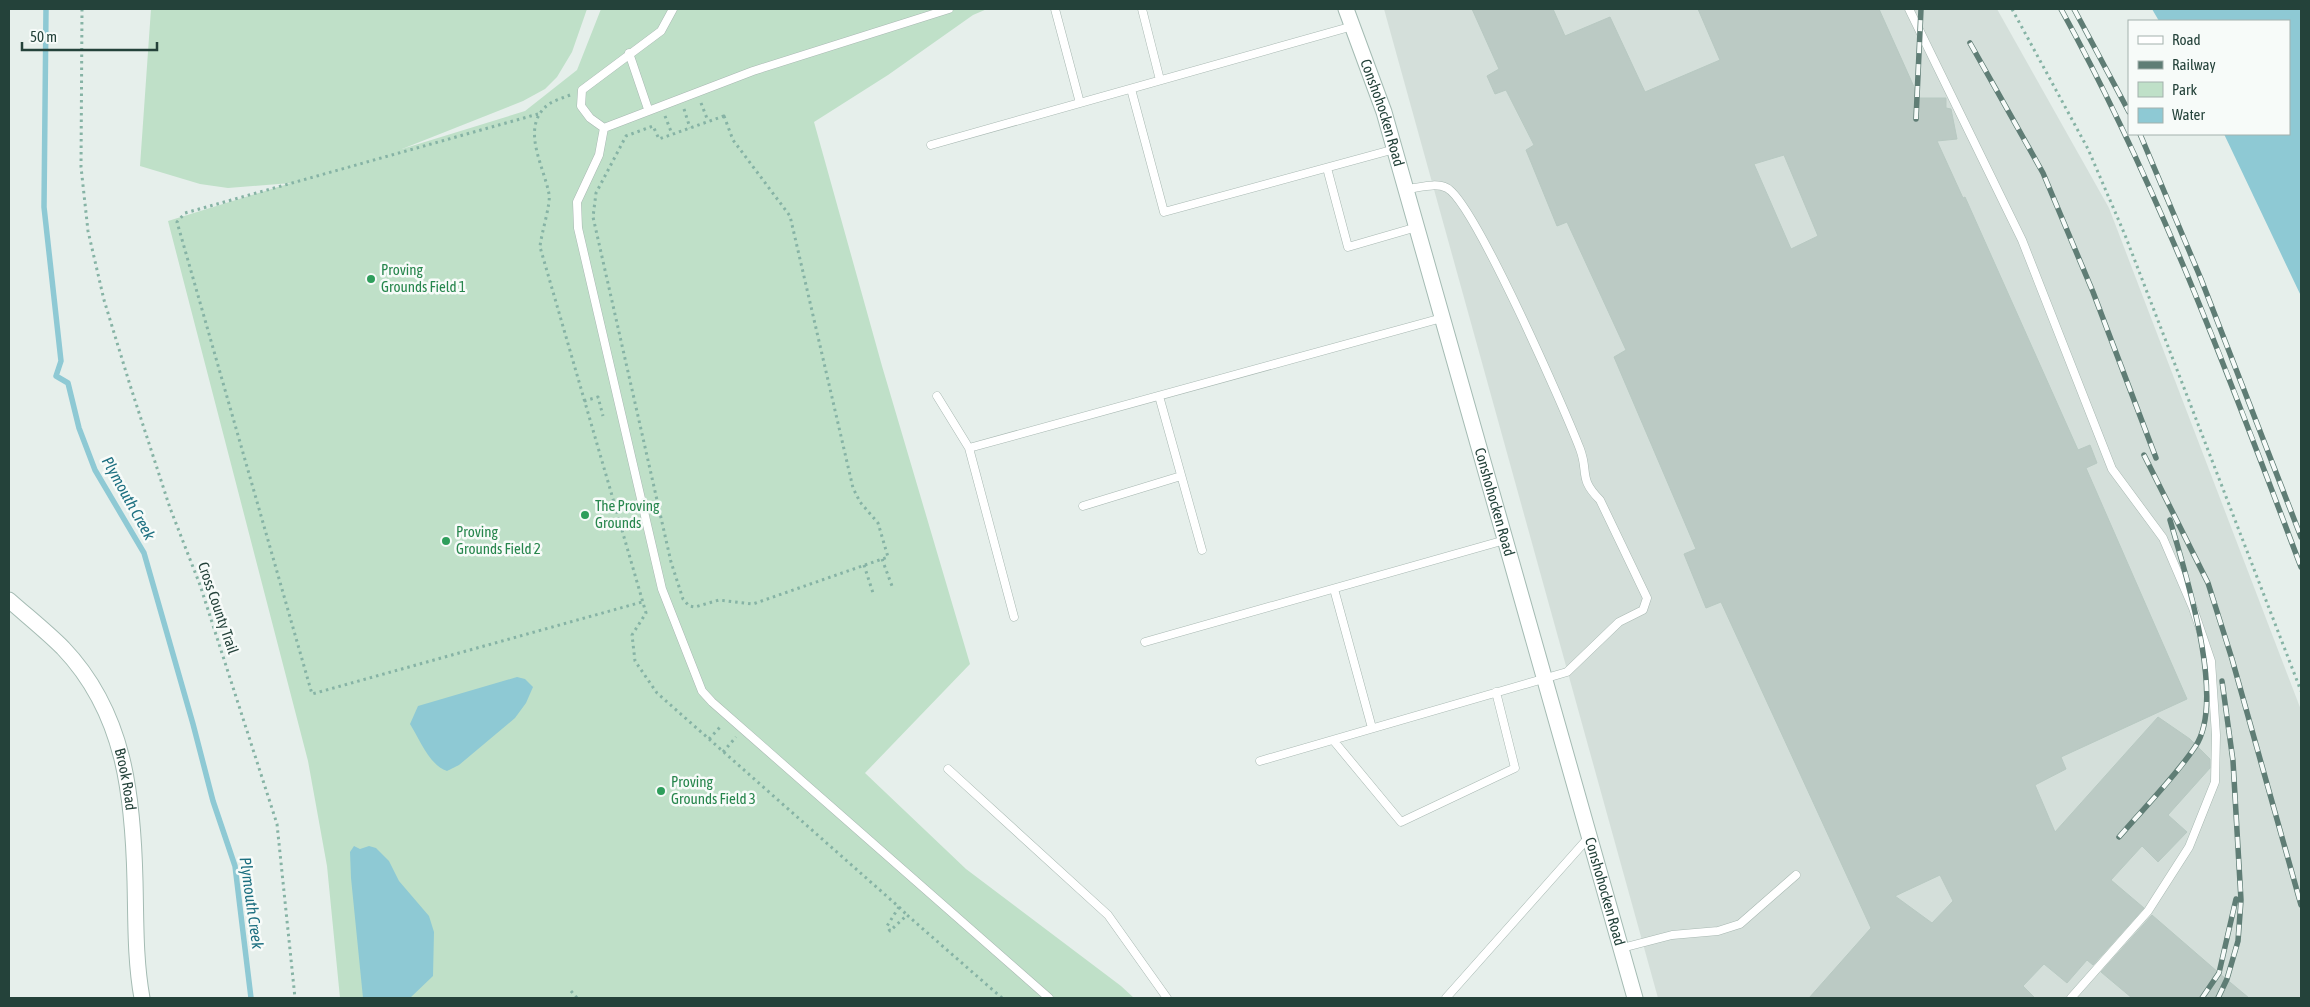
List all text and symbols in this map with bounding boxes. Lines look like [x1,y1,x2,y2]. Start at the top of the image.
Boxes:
scale bar [22,20,158,52]
legend [2128,20,2290,135]
text: 50 m [30,28,57,45]
text: Road [2172,31,2201,48]
text: Railway [2172,56,2216,73]
street label: Conshohocken Road [1357,57,1408,168]
text: Park [2172,81,2197,98]
text: Water [2172,106,2205,123]
place label: Proving Grounds Field 1 [381,261,466,295]
marker: Proving Grounds Field 1 [365,273,377,285]
street label: Conshohocken Road [1472,446,1518,558]
water label: Plymouth Creek [98,453,160,544]
place label: The Proving Grounds [595,497,660,531]
marker: The Proving Grounds [579,509,591,521]
place label: Proving Grounds Field 2 [456,523,541,557]
marker: Proving Grounds Field 2 [440,535,452,547]
street label: Cross County Trail [195,560,242,656]
street label: Brook Road [111,746,140,811]
place label: Proving Grounds Field 3 [671,773,756,807]
marker: Proving Grounds Field 3 [655,785,667,797]
street label: Conshohocken Road [1582,835,1629,948]
water label: Plymouth Creek [236,856,267,951]

